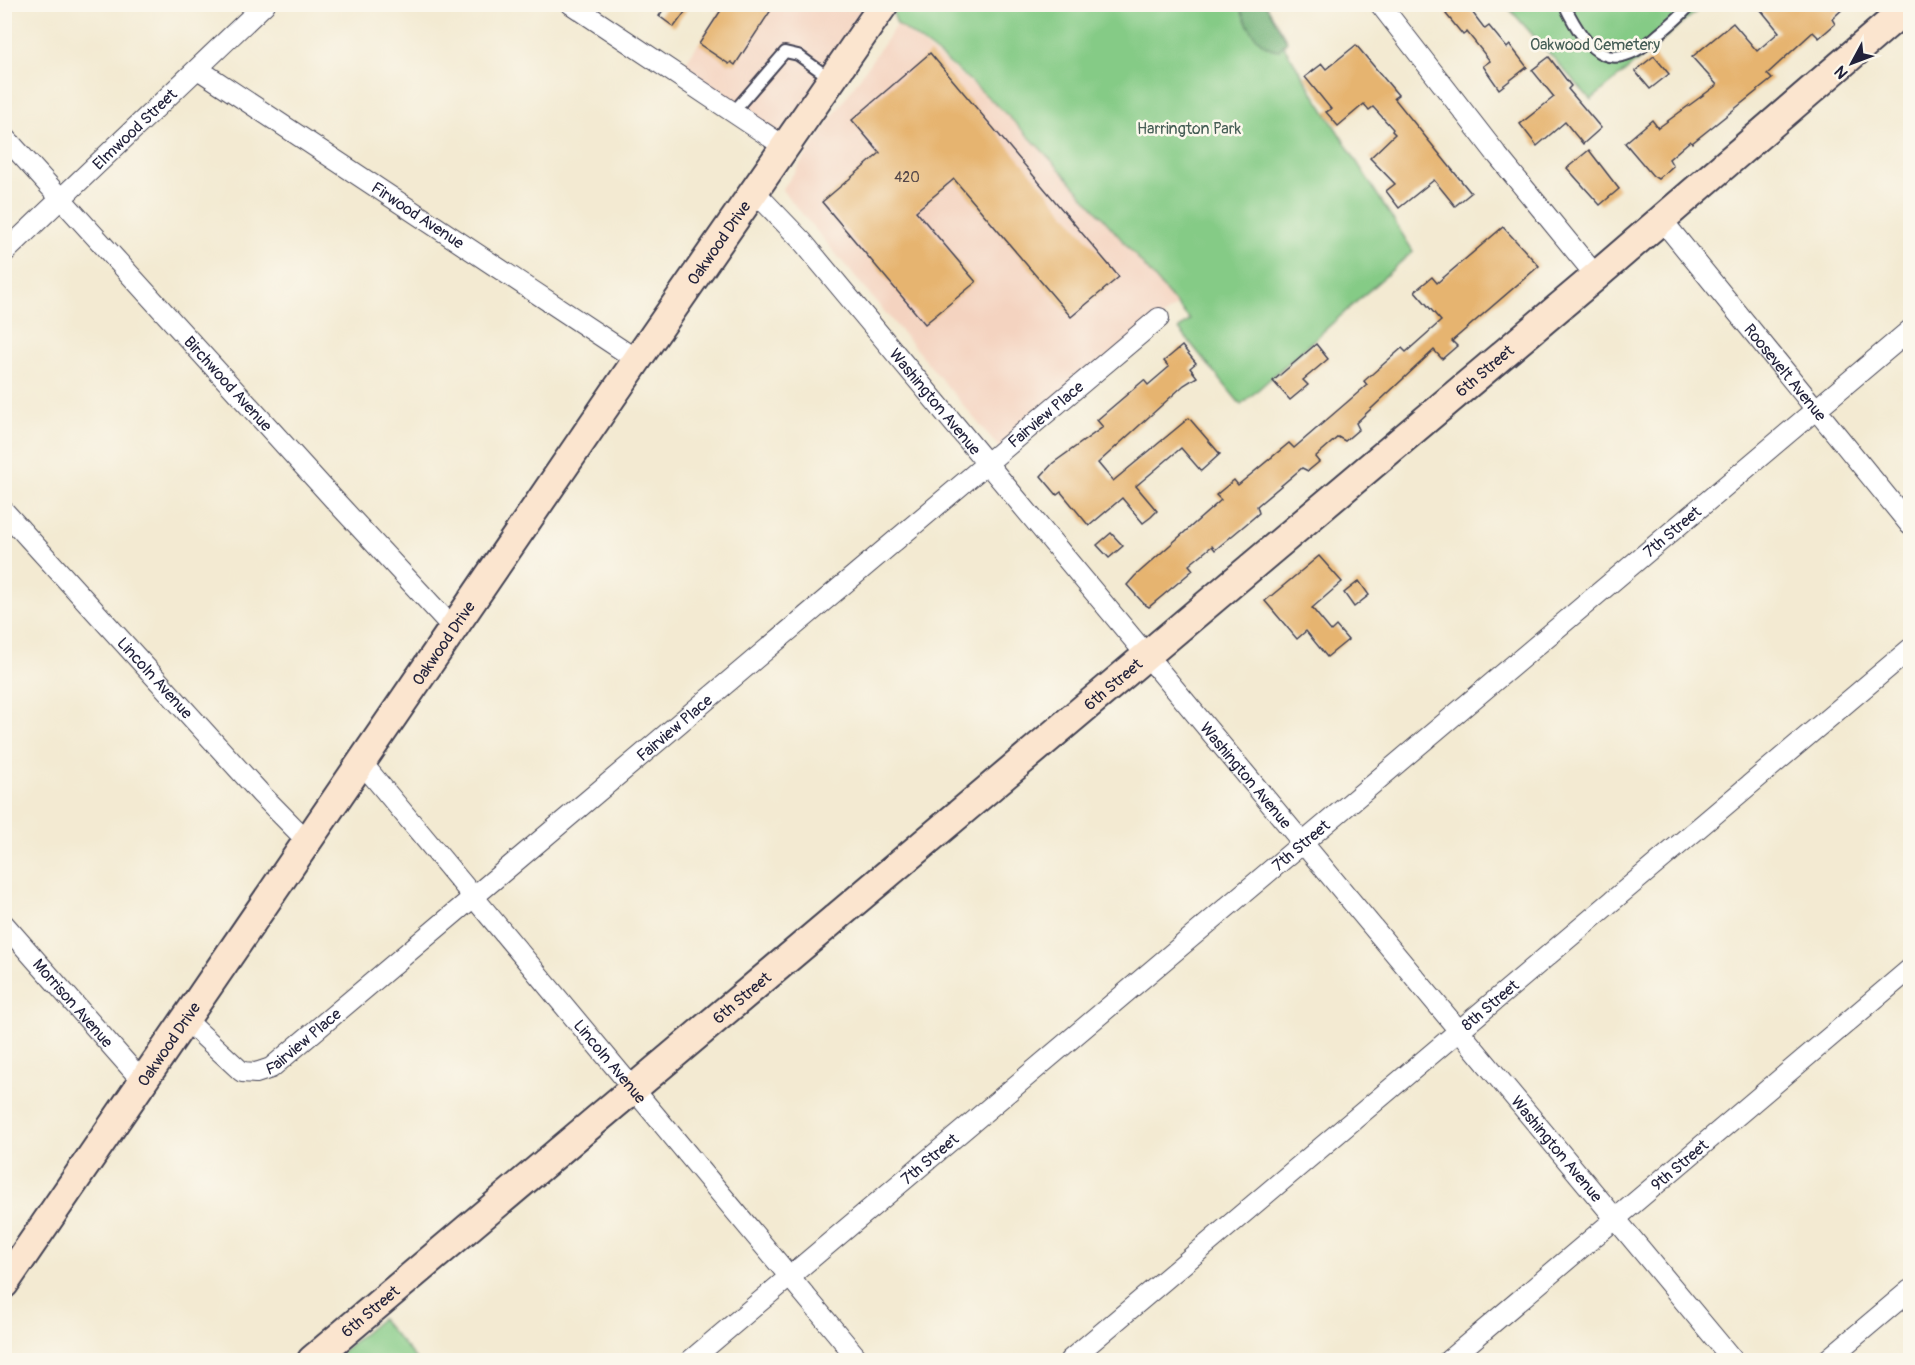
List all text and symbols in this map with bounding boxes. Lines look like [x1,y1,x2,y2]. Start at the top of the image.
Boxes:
north arrow [1822,33,1882,93]
park label: Oakwood Cemetery [1530,35,1660,55]
text: N [1830,61,1853,83]
street label: Elmwood Street [89,84,182,174]
park label: Harrington Park [1137,119,1241,139]
house number: 420 [894,169,920,186]
street label: Firwood Avenue [367,178,468,254]
street label: Oakwood Drive [683,197,755,289]
street label: Roosevelt Avenue [1739,320,1830,425]
street label: Birchwood Avenue [179,332,276,436]
street label: 6th Street [1452,341,1518,401]
street label: Washington Avenue [885,345,985,459]
street label: Fairview Place [1004,377,1088,452]
street label: 7th Street [1639,502,1706,562]
street label: Oakwood Drive [408,597,480,690]
street label: Lincoln Avenue [112,633,197,723]
street label: 6th Street [1080,654,1147,715]
street label: Fairview Place [633,690,717,766]
street label: Washington Avenue [1195,718,1296,833]
street label: 7th Street [1268,815,1335,876]
street label: Morrison Avenue [28,955,117,1052]
street label: 6th Street [709,968,776,1029]
street label: 8th Street [1458,975,1524,1035]
street label: Oakwood Drive [133,998,205,1091]
street label: Fairview Place [264,1004,346,1080]
street label: Lincoln Avenue [569,1016,650,1108]
street label: Washington Avenue [1506,1092,1606,1207]
street label: 7th Street [897,1129,963,1189]
street label: 9th Street [1647,1135,1713,1195]
street label: 6th Street [337,1281,404,1342]

